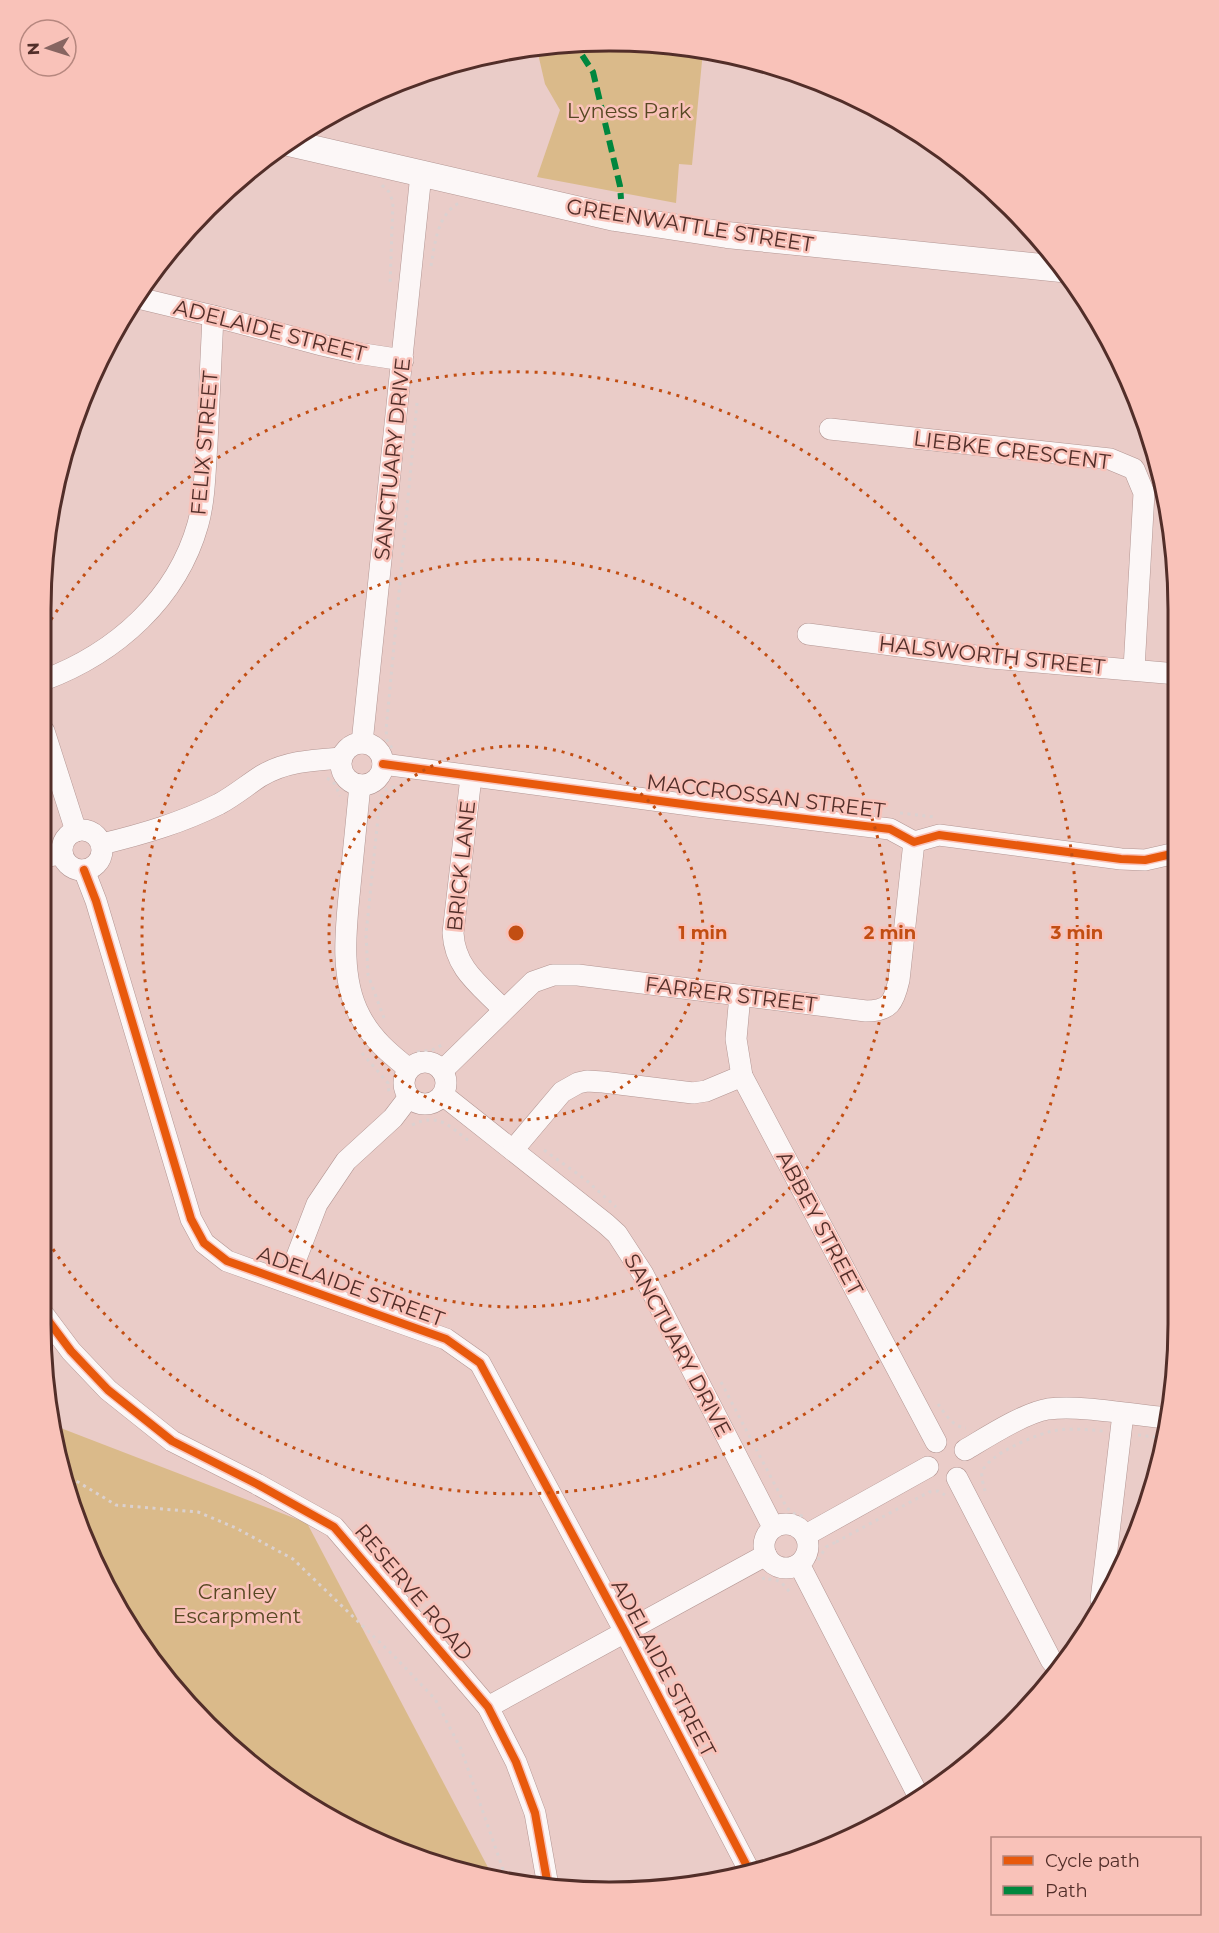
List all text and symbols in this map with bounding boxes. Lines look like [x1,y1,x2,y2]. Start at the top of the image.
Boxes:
north arrow [18,18,78,78]
text: N [24,42,43,56]
park label: Lyness Park [567,98,692,123]
street label: GREENWATTLE STREET [565,193,815,257]
street label: ADELAIDE STREET [171,294,369,366]
street label: SANCTUARY DRIVE [369,356,415,562]
street label: FELIX STREET [185,370,223,516]
street label: LIEBKE CRESCENT [912,426,1112,474]
street label: HALSWORTH STREET [878,631,1106,679]
street label: MACCROSSAN STREET [645,769,887,823]
street label: BRICK LANE [442,799,480,933]
text: 1 min [679,922,727,944]
text: 2 min [864,922,916,944]
text: 3 min [1050,922,1103,944]
centre of rings [506,923,526,943]
street label: FARRER STREET [644,971,818,1017]
street label: ABBEY STREET [772,1147,868,1299]
street label: ADELAIDE STREET [254,1241,448,1331]
street label: SANCTUARY DRIVE [619,1249,737,1441]
street label: RESERVE ROAD [350,1519,478,1665]
street label: ADELAIDE STREET [607,1575,721,1761]
park label: Cranley Escarpment [173,1579,301,1628]
legend [991,1837,1201,1915]
text: Cycle path [1045,1850,1140,1872]
text: Path [1045,1880,1088,1902]

